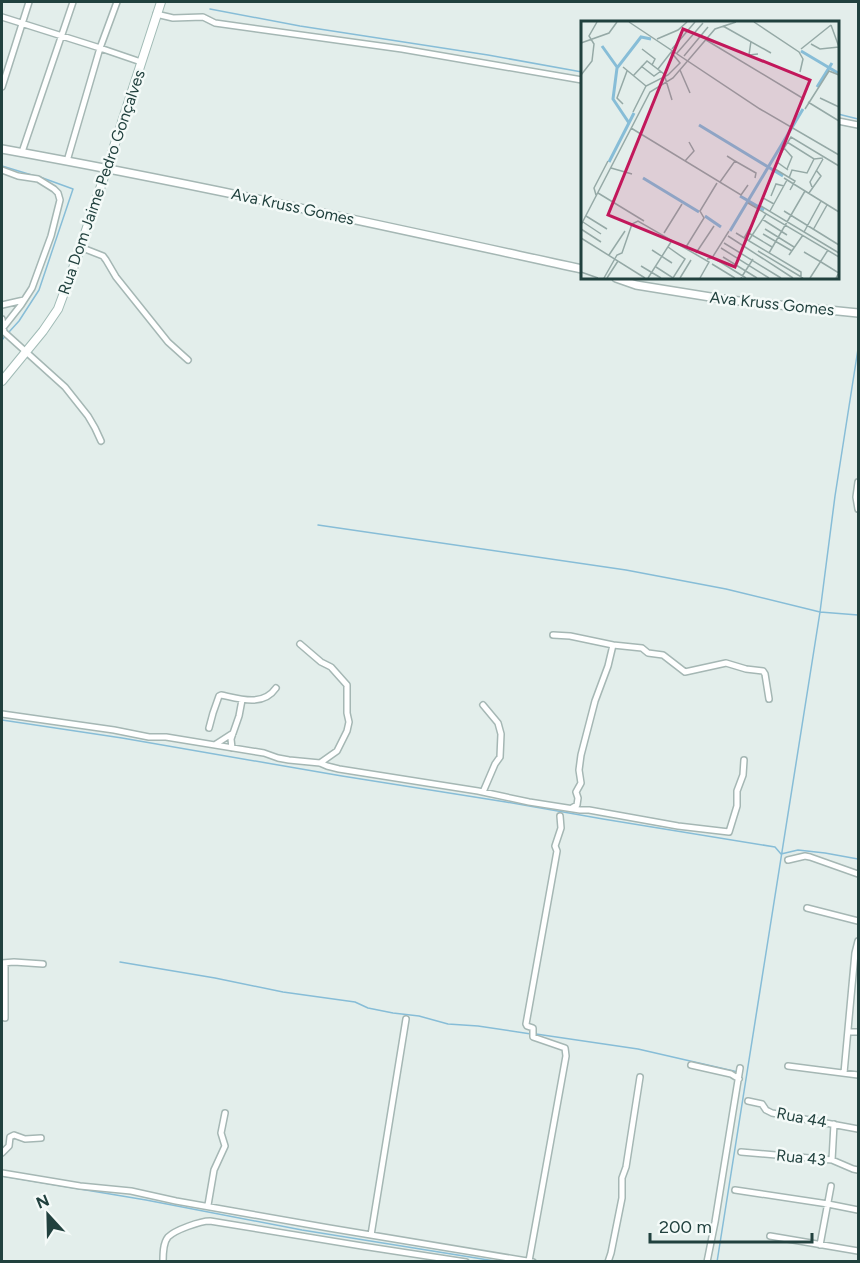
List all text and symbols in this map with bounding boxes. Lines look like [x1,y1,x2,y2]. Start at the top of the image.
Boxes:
inset map [581,21,839,279]
street label: Rua Dom Jaime Pedro Gonçalves [54,67,149,297]
street label: Ava Kruss Gomes [230,184,356,229]
street label: Ava Kruss Gomes [709,288,835,319]
street label: Rua 44 [775,1103,829,1132]
street label: Rua 43 [775,1145,827,1170]
north arrow [18,1185,78,1245]
text: N [33,1190,52,1213]
scale bar [650,1206,812,1244]
text: 200 m [659,1216,712,1238]

